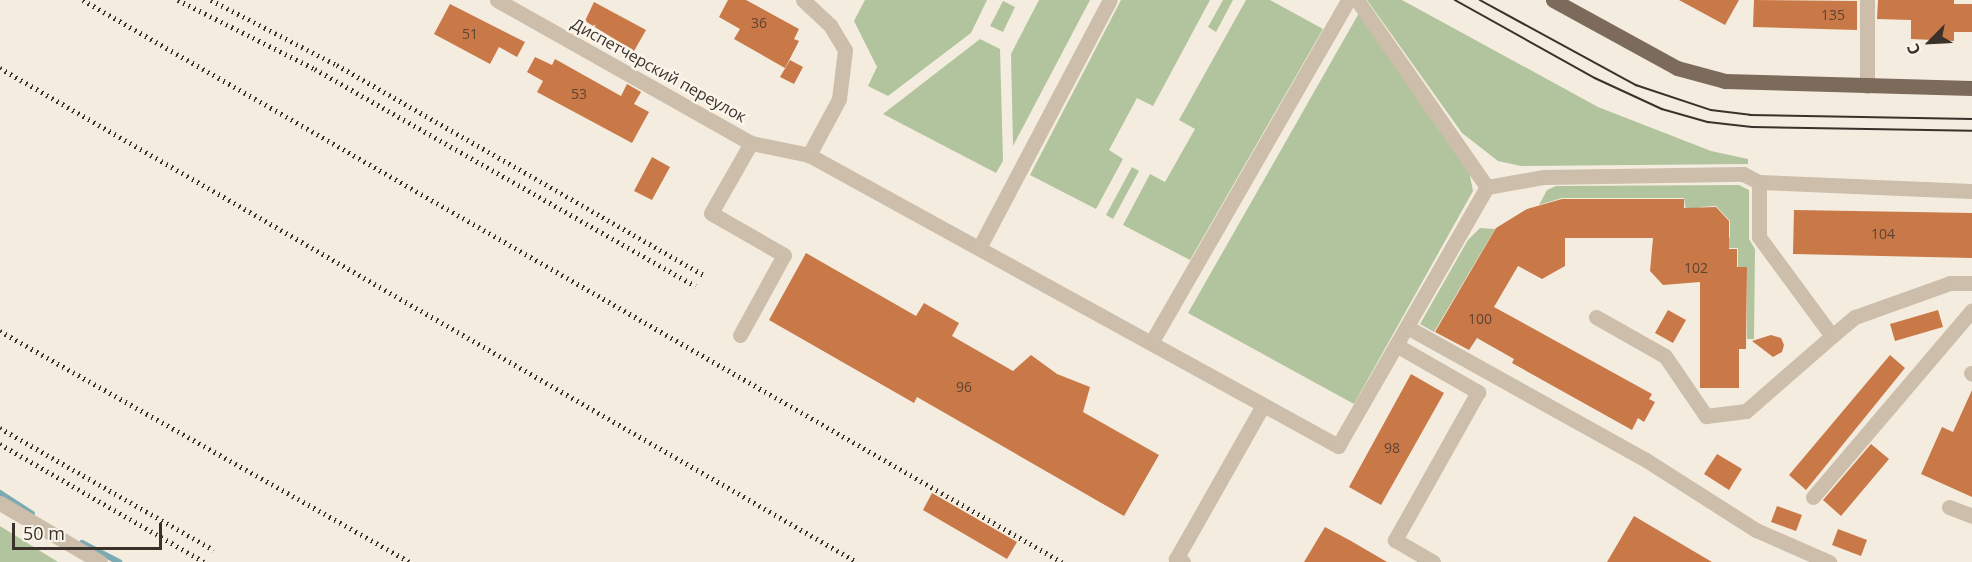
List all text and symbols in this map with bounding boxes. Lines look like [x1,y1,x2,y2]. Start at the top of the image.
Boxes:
house number: 135 [1821,7,1845,23]
north arrow [1900,12,1960,72]
street label: Диспетчерский переулок [568,14,750,126]
house number: 36 [751,15,767,31]
house number: 51 [462,26,478,42]
text: С [1901,40,1926,58]
house number: 53 [571,86,587,102]
house number: 104 [1871,226,1895,242]
house number: 102 [1684,260,1708,276]
house number: 100 [1468,311,1492,327]
house number: 96 [956,379,972,395]
house number: 98 [1384,440,1400,456]
scale bar [15,511,165,549]
text: 50 m [23,521,65,545]

